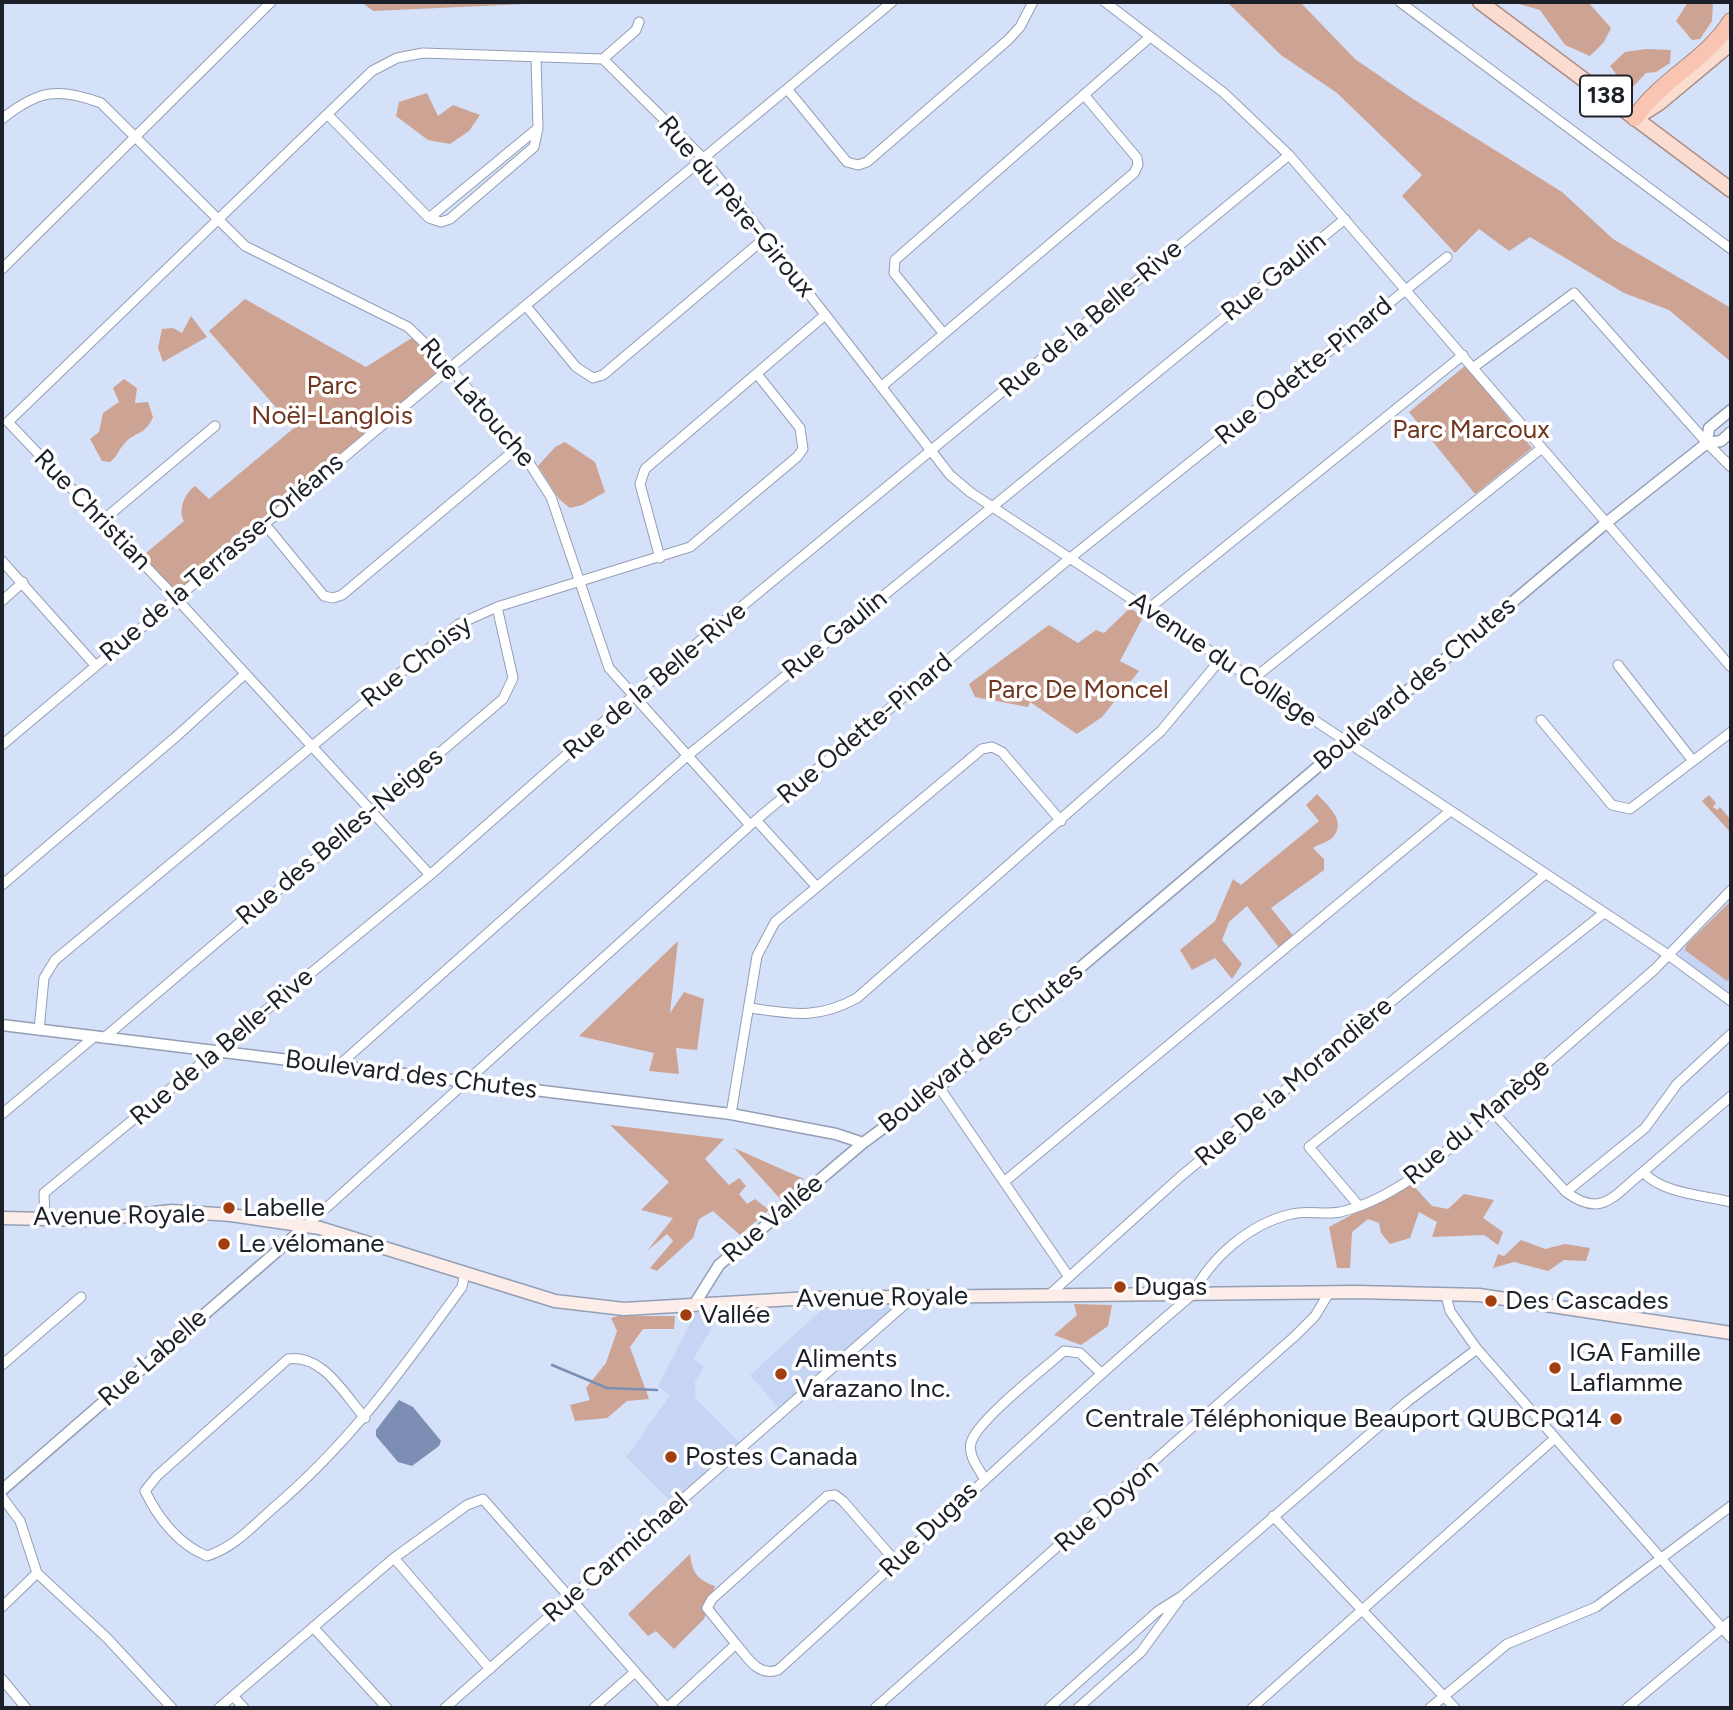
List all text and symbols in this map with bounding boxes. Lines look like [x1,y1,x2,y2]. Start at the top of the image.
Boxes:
road number: 138 [1580,76,1632,116]
street label: Rue du Père-Giroux [651,110,821,304]
street label: Rue Gaulin [1216,225,1332,329]
street label: Rue de la Belle-Rive [993,233,1189,405]
street label: Rue Odette-Pinard [1209,290,1399,452]
street label: Rue Latouche [413,332,541,474]
park label: Parc Noël-Langlois [251,370,413,432]
park label: Parc Marcoux [1392,414,1550,446]
street label: Rue Christian [27,443,157,577]
street label: Rue de la Terrasse-Orléans [94,447,350,669]
street label: Rue Gaulin [777,583,893,687]
street label: Avenue du Collège [1123,586,1323,734]
street label: Boulevard des Chutes [1308,590,1522,778]
street label: Rue de la Belle-Rive [557,595,753,767]
street label: Rue Choisy [356,609,478,715]
street label: Rue Odette-Pinard [771,647,959,811]
park label: Parc De Moncel [987,674,1169,706]
street label: Rue des Belles-Neiges [230,741,450,933]
street label: Boulevard des Chutes [873,956,1089,1140]
street label: Rue de la Belle-Rive [124,961,320,1133]
street label: Rue De la Morandière [1189,991,1399,1173]
street label: Boulevard des Chutes [283,1044,539,1106]
street label: Rue du Manège [1398,1052,1556,1192]
street label: Rue Vallée [716,1168,830,1270]
place label: Labelle [243,1192,325,1224]
street label: Avenue Royale [33,1199,205,1233]
marker: Labelle [221,1200,237,1216]
place label: Le vélomane [238,1228,384,1260]
marker: Le vélomane [216,1236,232,1252]
place label: Dugas [1134,1271,1207,1303]
marker: Dugas [1112,1279,1128,1295]
street label: Avenue Royale [796,1281,968,1315]
place label: Des Cascades [1505,1285,1669,1317]
marker: Des Cascades [1483,1293,1499,1309]
place label: Vallée [700,1299,770,1331]
street label: Rue Labelle [92,1303,214,1413]
marker: Vallée [678,1307,694,1323]
place label: IGA Famille Laflamme [1569,1337,1701,1398]
place label: Aliments Varazano Inc. [795,1343,950,1404]
marker: IGA Famille Laflamme [1547,1360,1563,1376]
marker: Aliments Varazano Inc. [773,1366,789,1382]
place label: Centrale Téléphonique Beauport QUBCPQ14 [1085,1403,1602,1435]
marker: Centrale Téléphonique Beauport QUBCPQ14 [1608,1411,1624,1427]
place label: Postes Canada [685,1441,858,1473]
marker: Postes Canada [663,1449,679,1465]
street label: Rue Doyon [1049,1453,1165,1559]
street label: Rue Dugas [873,1476,985,1584]
street label: Rue Carmichael [537,1486,695,1630]

